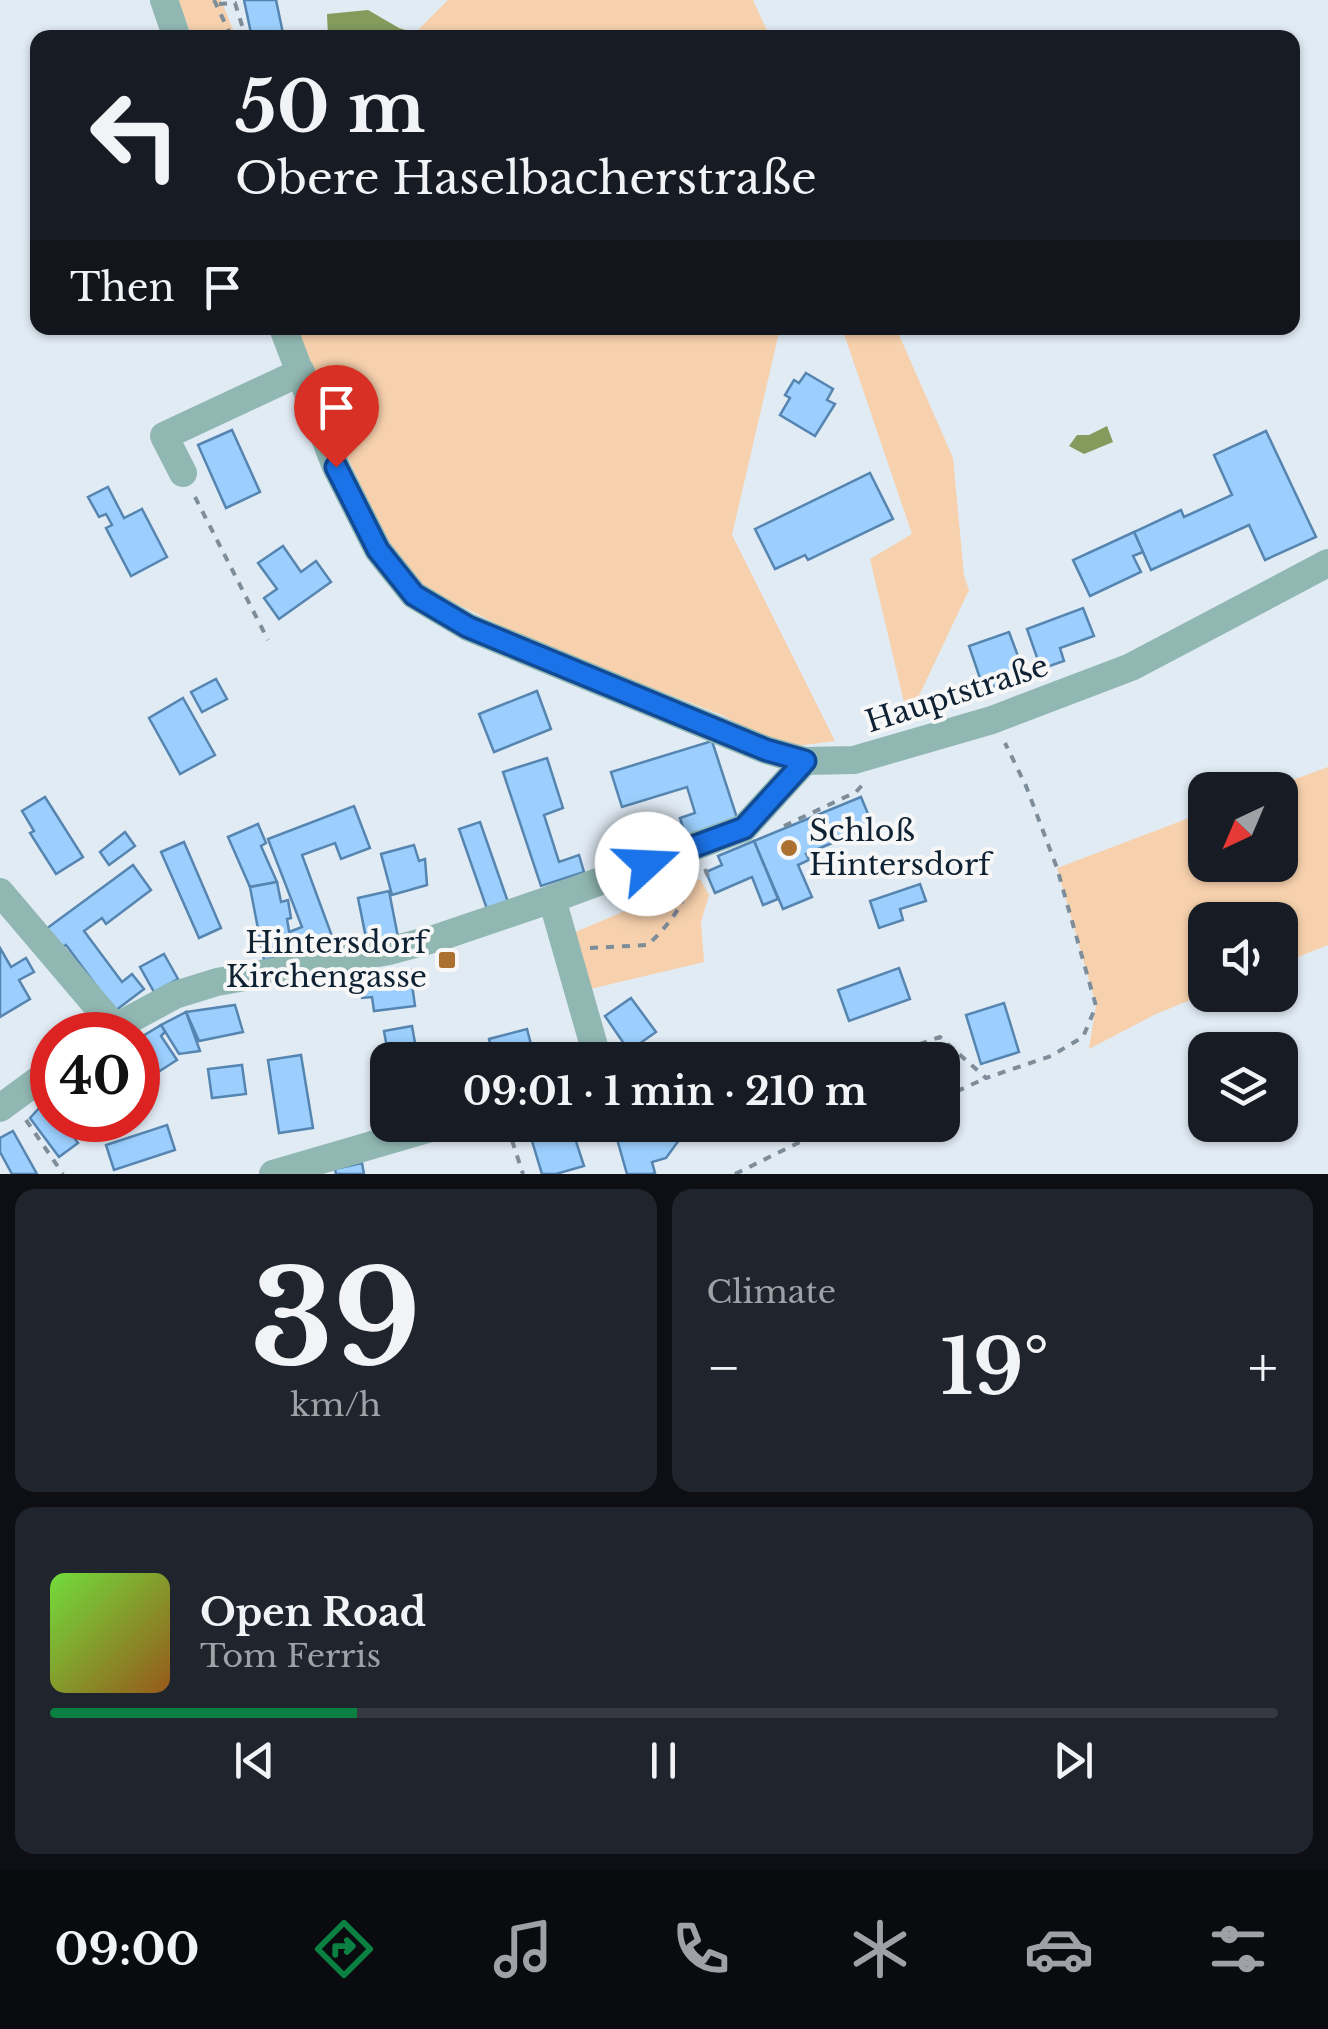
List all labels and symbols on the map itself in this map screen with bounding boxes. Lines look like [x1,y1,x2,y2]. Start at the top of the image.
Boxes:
pin [294,365,379,468]
street label: Hauptstraße [861,647,1053,740]
north arrow [1188,772,1298,882]
position arrow [595,812,699,916]
place label: Schloß Hintersdorf [809,812,994,883]
marker: Schloß Hintersdorf [778,837,800,859]
place label: Hintersdorf Kirchengasse [226,924,431,995]
marker: Hintersdorf Kirchengasse [436,949,458,971]
speed limit sign: 40 [30,1012,160,1142]

